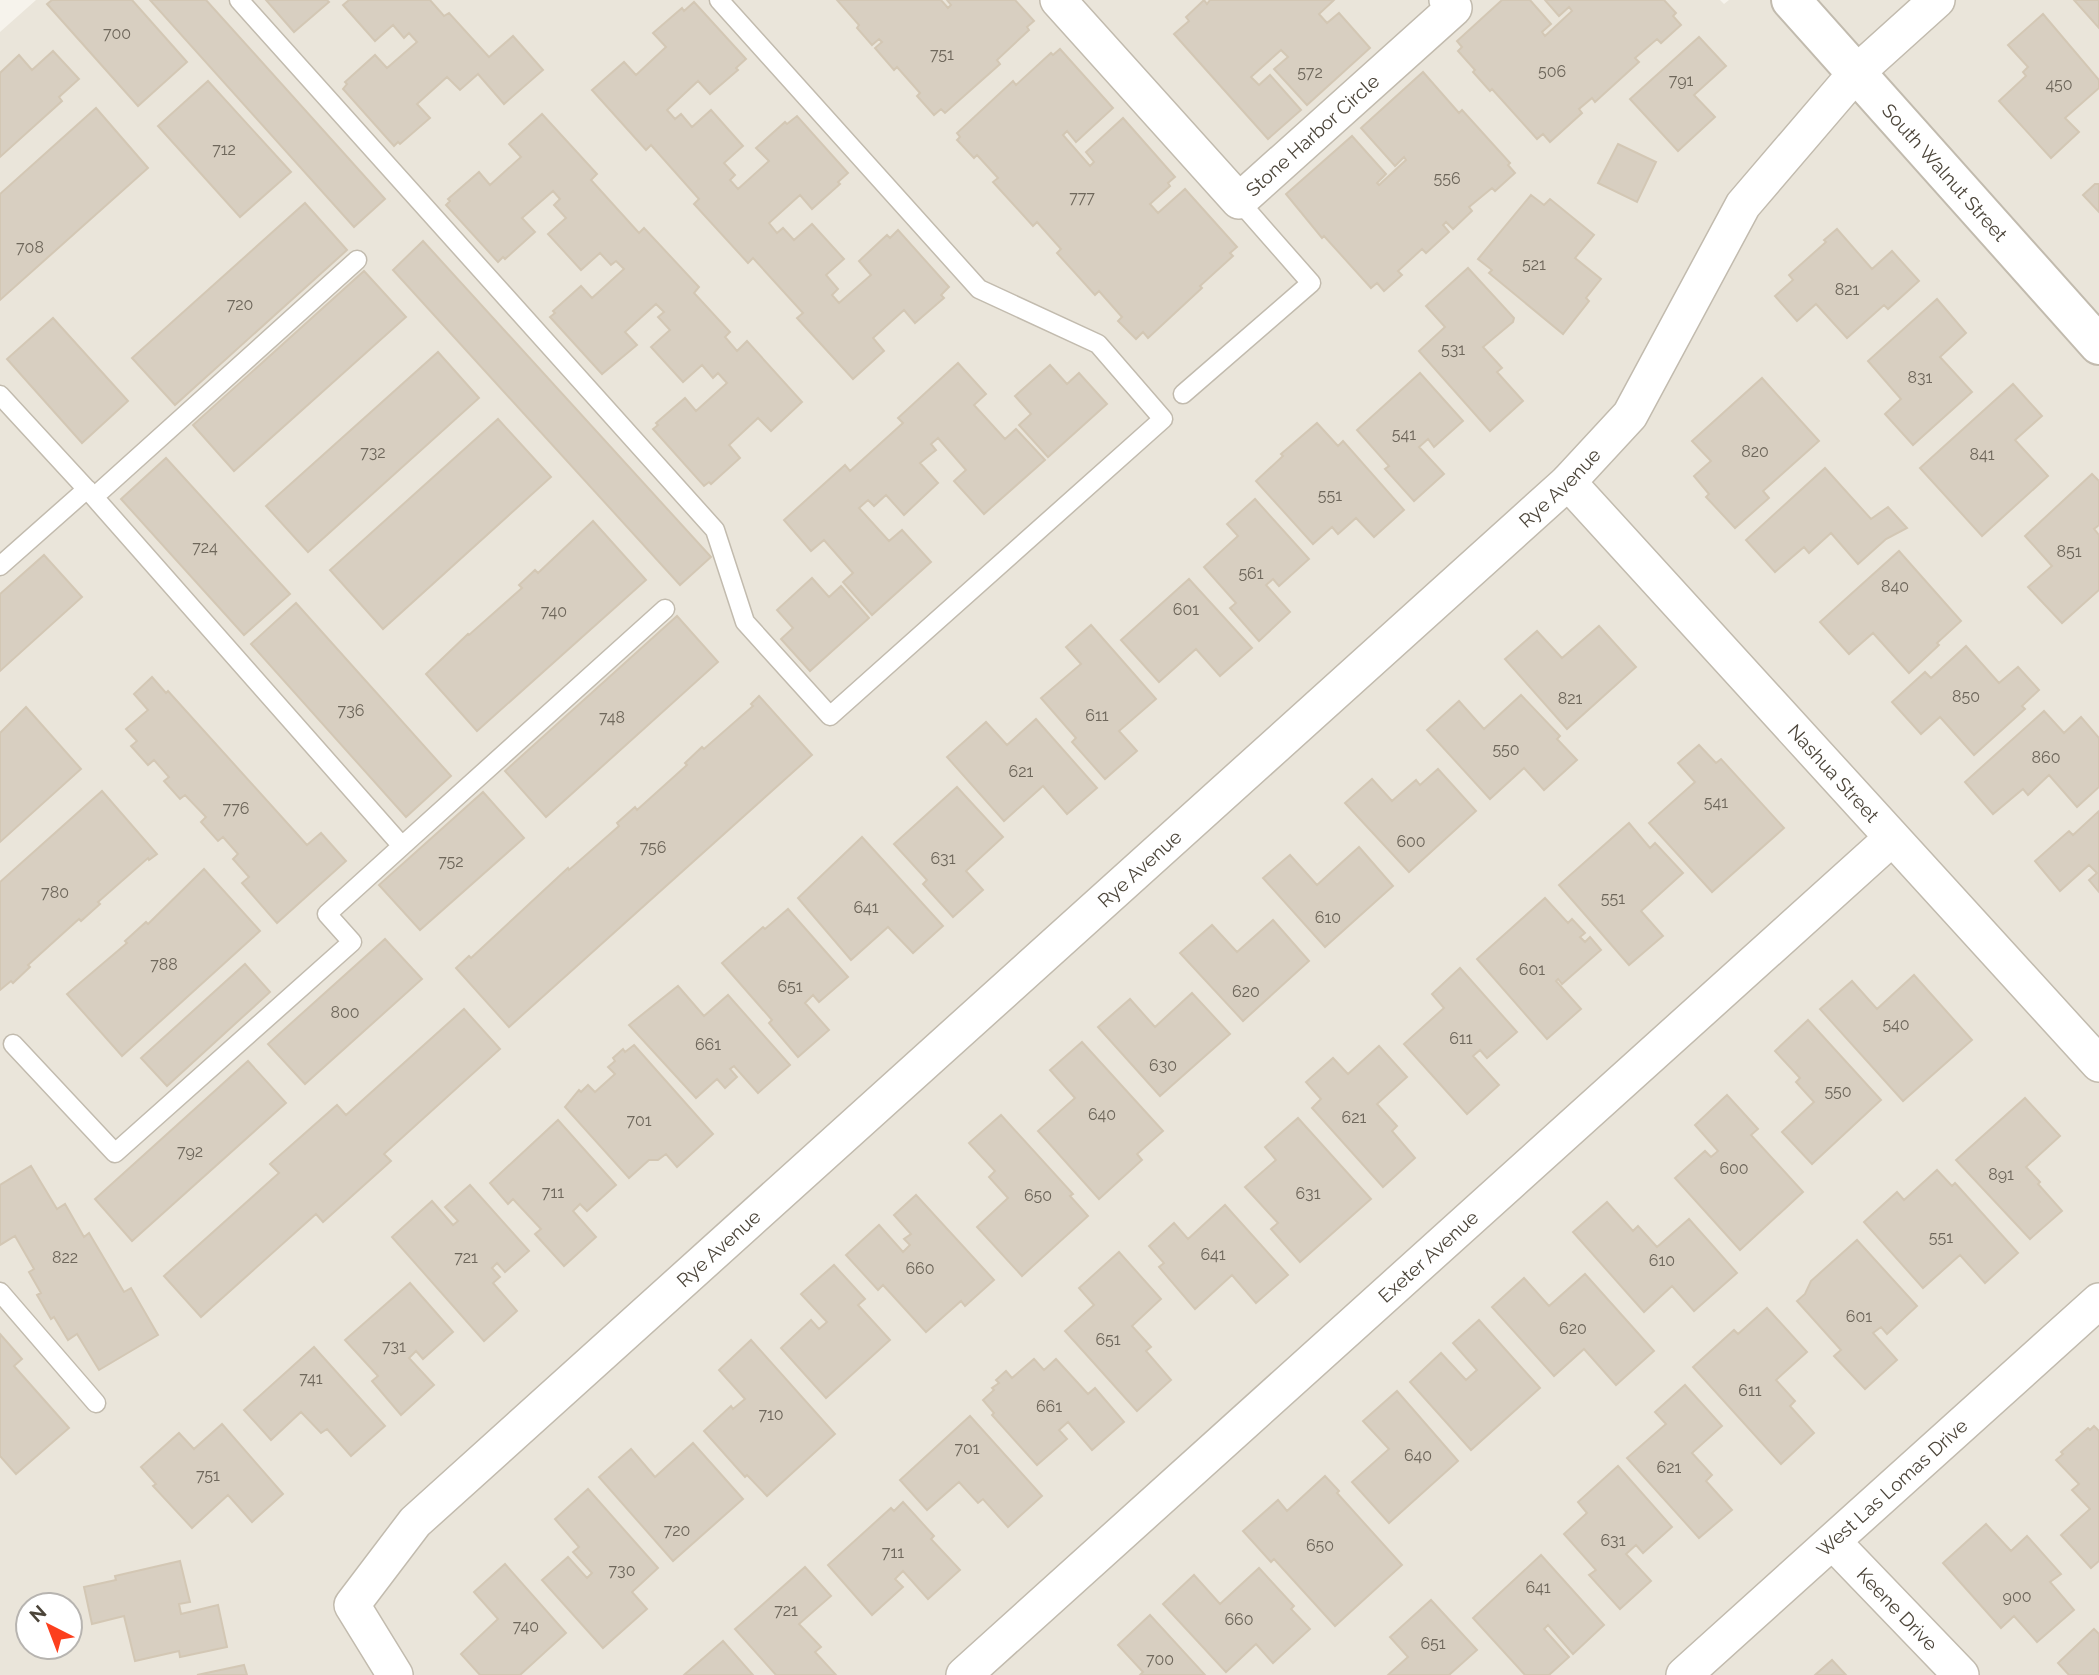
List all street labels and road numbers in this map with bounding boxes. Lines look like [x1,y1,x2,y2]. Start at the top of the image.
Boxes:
street label: Stone Harbor Circle [1241,70,1383,201]
street label: South Walnut Street [1878,99,2012,246]
street label: Rye Avenue [1514,444,1605,532]
street label: Nashua Street [1783,720,1884,827]
street label: Rye Avenue [1093,825,1186,912]
street label: Rye Avenue [672,1205,765,1291]
street label: Exeter Avenue [1374,1206,1482,1307]
street label: West Las Lomas Drive [1812,1414,1972,1561]
street label: Keene Drive [1853,1563,1942,1655]

